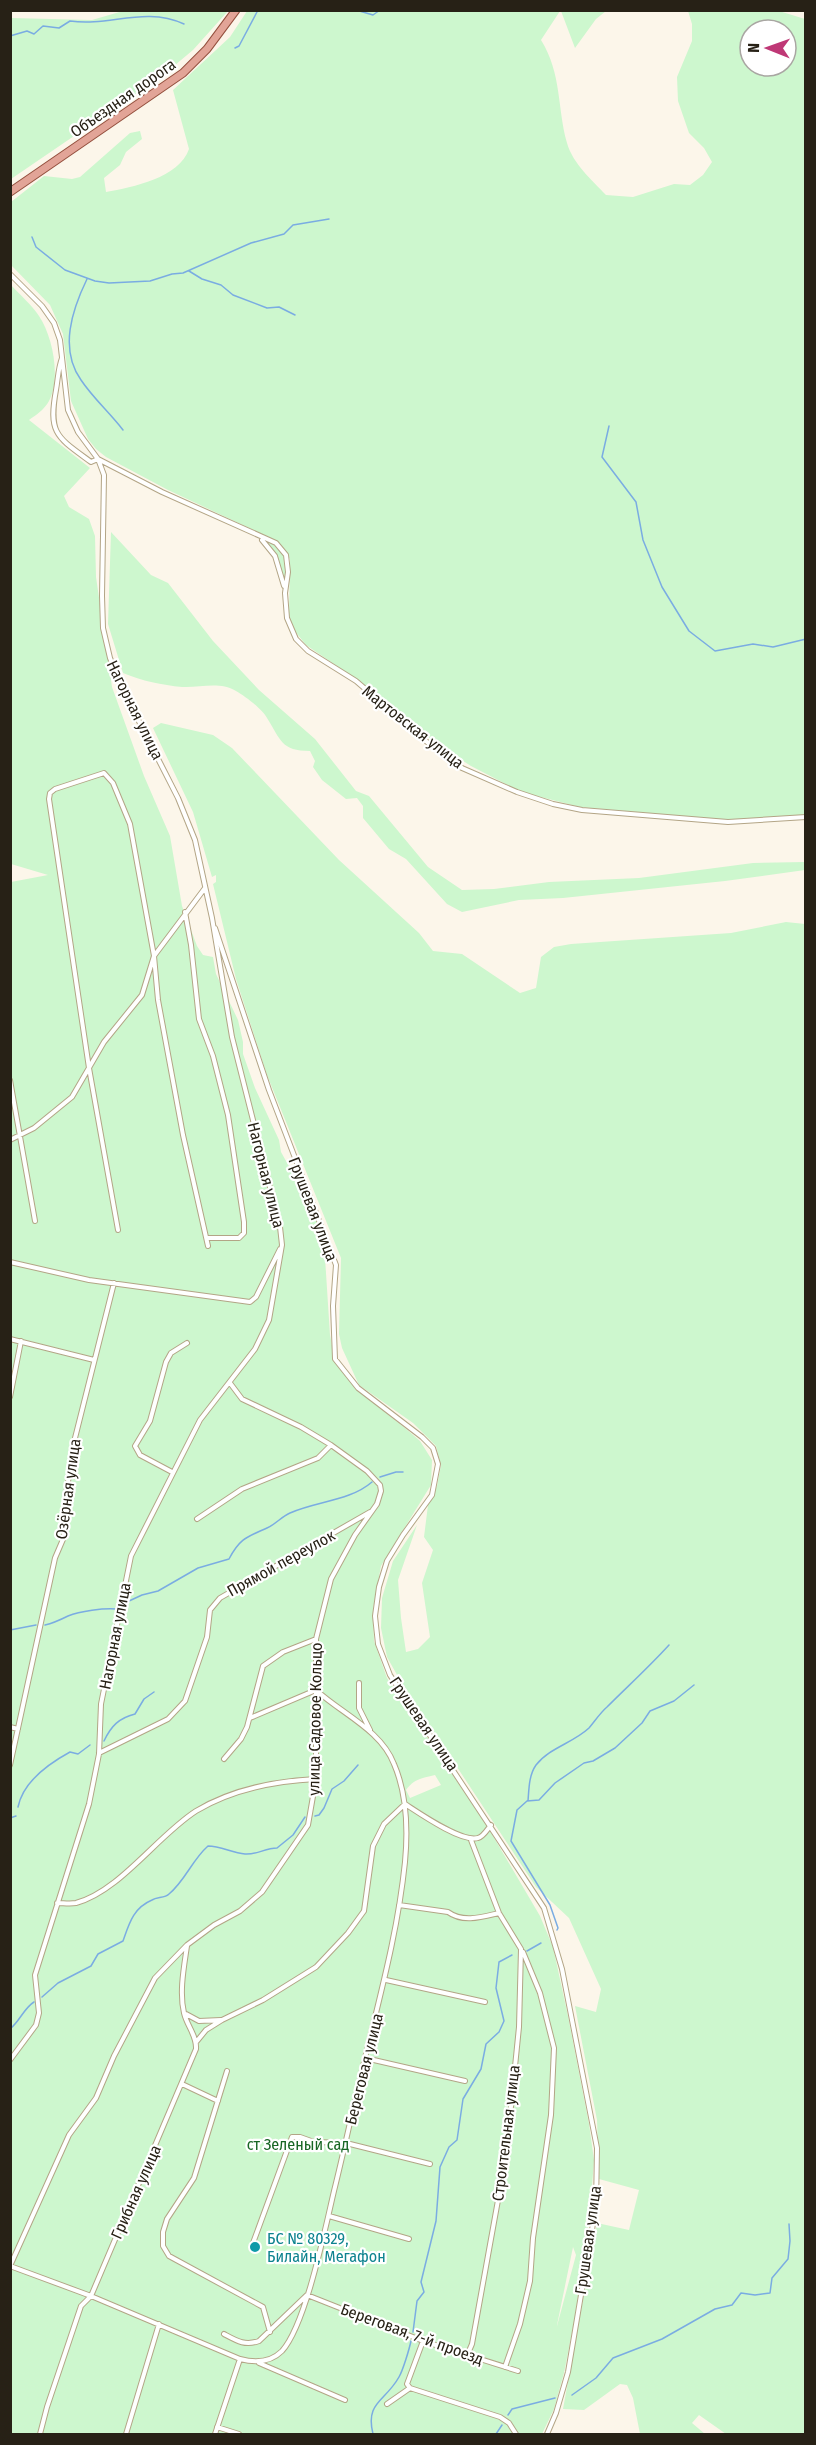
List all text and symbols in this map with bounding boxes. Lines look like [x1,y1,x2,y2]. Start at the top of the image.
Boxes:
north arrow [738,18,798,78]
text: N [744,43,763,53]
street label: Объездная дорога [67,55,179,141]
street label: Нагорная улица [103,657,167,763]
street label: Мартовская улица [358,681,468,773]
street label: Нагорная улица [244,1120,288,1230]
street label: Грушевая улица [284,1154,342,1264]
street label: Озёрная улица [52,1437,84,1541]
street label: Прямой переулок [224,1525,339,1600]
street label: Нагорная улица [95,1581,135,1691]
street label: улица Садовое Кольцо [304,1642,326,1796]
street label: Грушевая улица [385,1673,463,1775]
street label: Береговая улица [341,2011,387,2127]
street label: Строительная улица [488,2064,524,2202]
park label: ст Зеленый сад [247,2135,349,2154]
street label: Грибная улица [107,2142,165,2242]
street label: Грушевая улица [571,2184,605,2296]
place label: БС № 80329, Билайн, Мегафон [267,2229,386,2266]
marker: БС № 80329, Билайн, Мегафон [248,2240,262,2254]
street label: Береговая, 7-й проезд [338,2299,486,2369]

